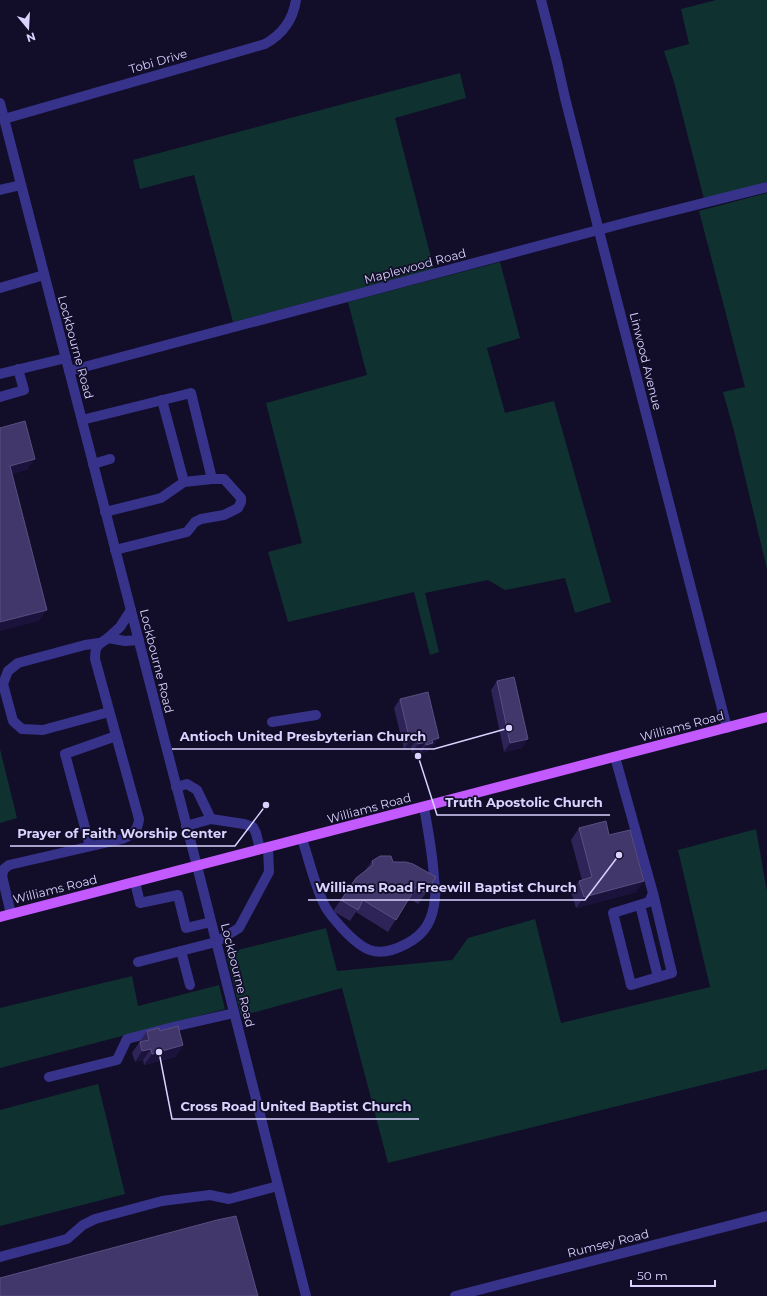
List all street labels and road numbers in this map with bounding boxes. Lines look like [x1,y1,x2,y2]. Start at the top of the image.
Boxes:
street label: Tobi Drive [127,46,189,76]
street label: Maplewood Road [362,245,468,287]
street label: Lockbourne Road [55,294,97,400]
street label: Linwood Avenue [627,311,665,411]
street label: Lockbourne Road [137,607,177,715]
street label: Williams Road [638,708,726,744]
street label: Williams Road [325,790,413,826]
street label: Williams Road [11,871,99,907]
street label: Lockbourne Road [218,921,258,1029]
street label: Rumsey Road [566,1226,650,1260]

